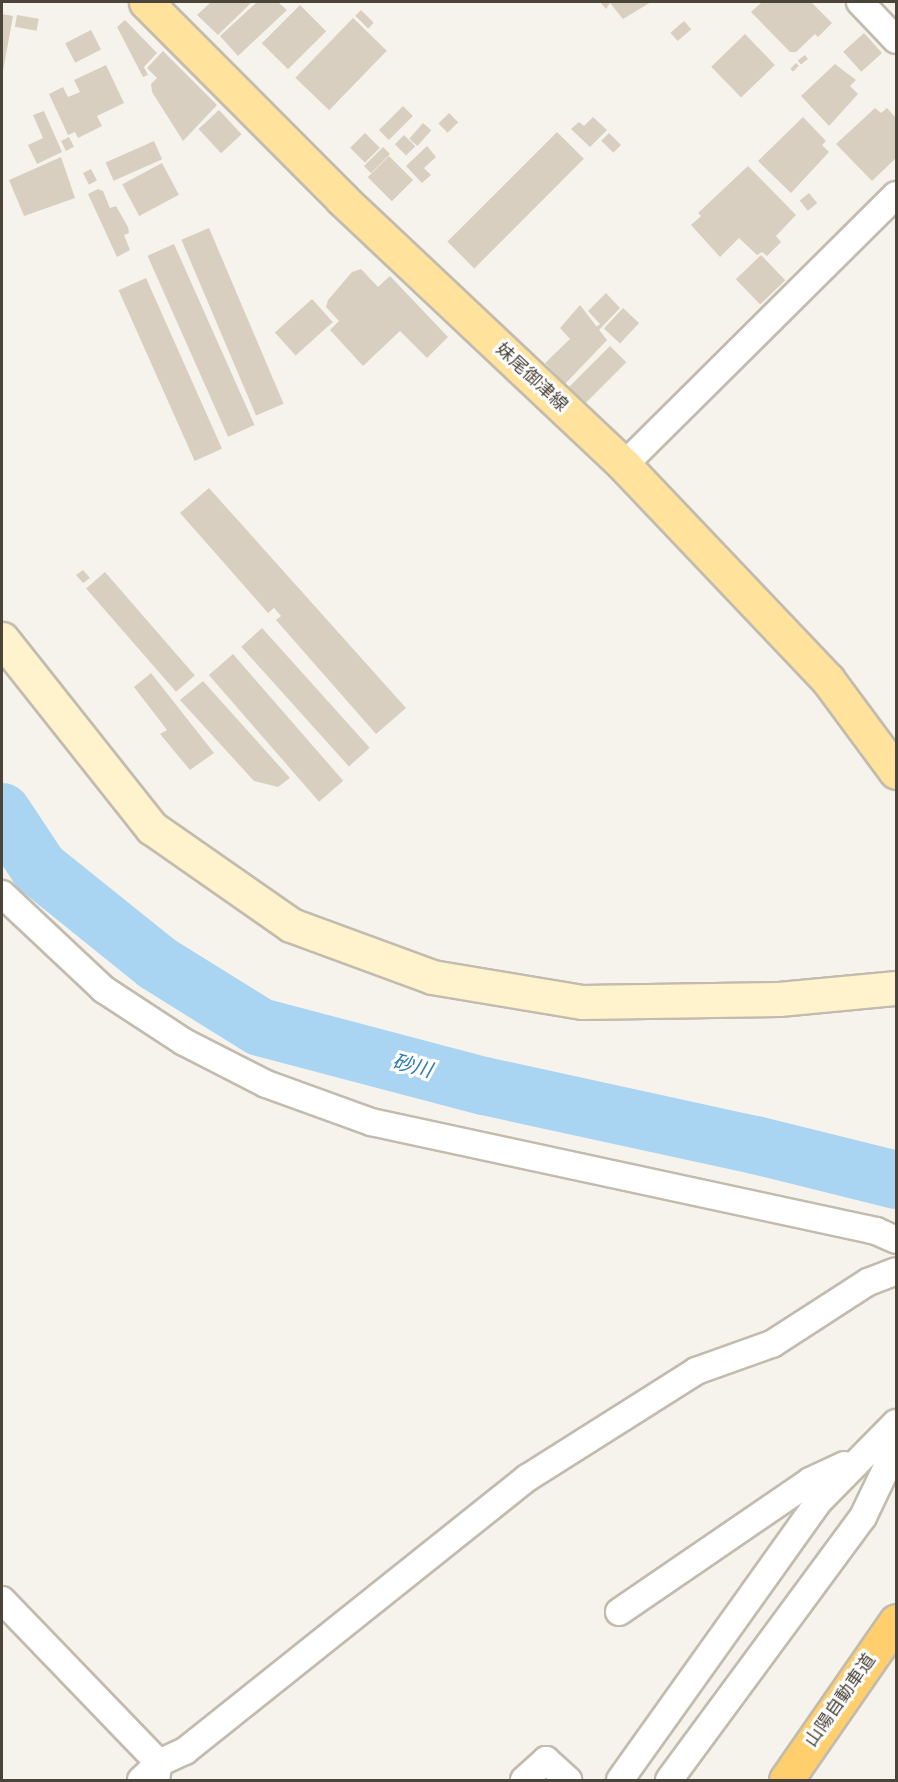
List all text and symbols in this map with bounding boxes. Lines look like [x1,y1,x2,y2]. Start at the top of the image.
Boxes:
street label: 妹尾御津線 [491,339,571,417]
water label: 砂川 [390,1050,434,1084]
street label: 山陽自動車道 [801,1651,881,1751]

